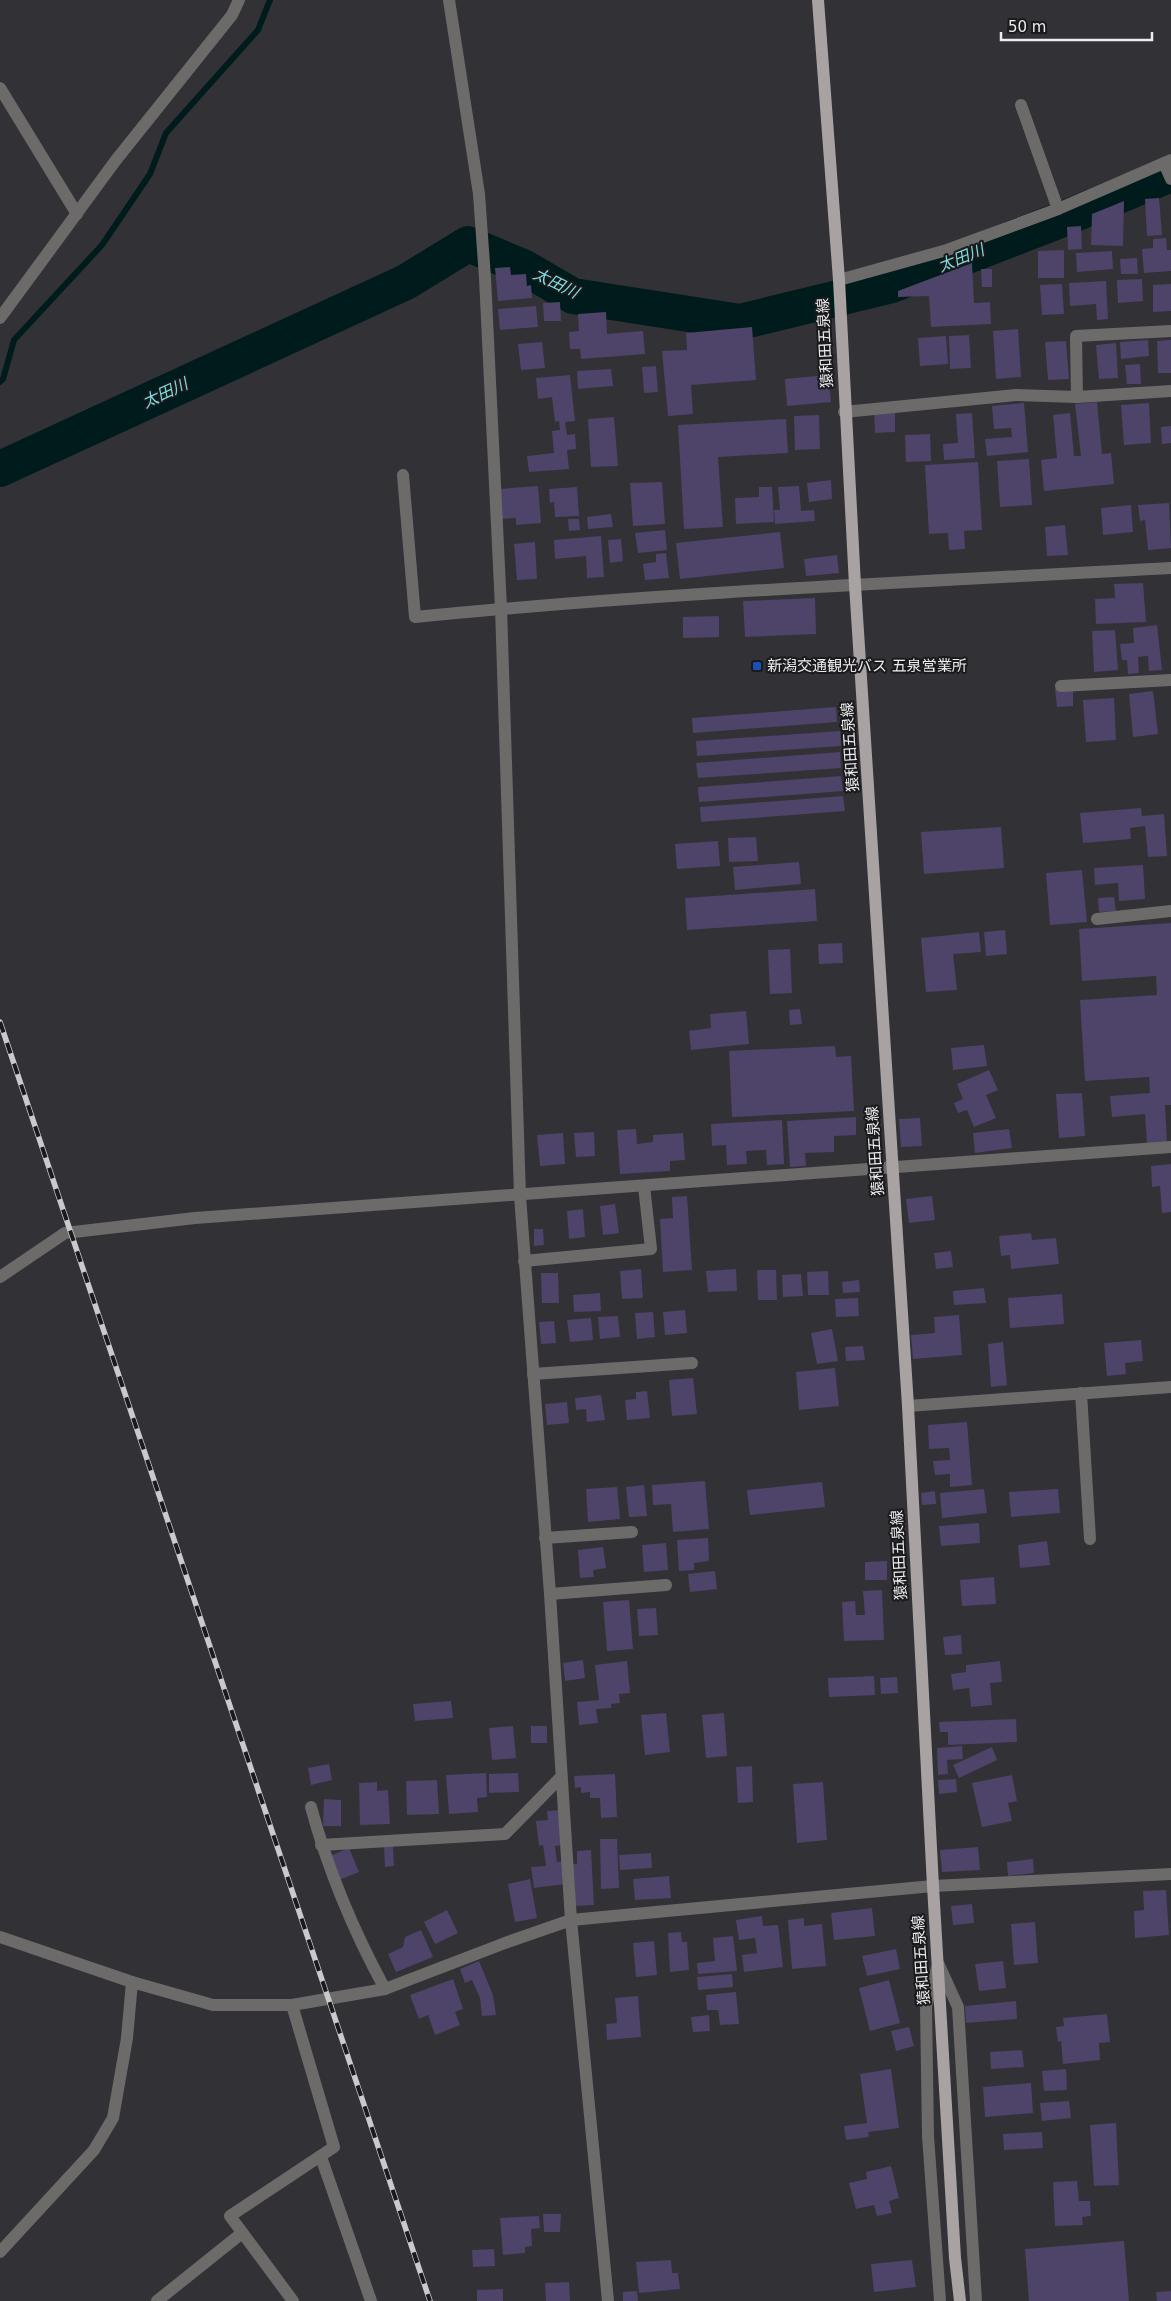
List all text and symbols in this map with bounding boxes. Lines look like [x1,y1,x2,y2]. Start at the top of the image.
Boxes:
scale bar [1001,10,1152,42]
text: 50 m [1008,18,1046,36]
water label: 太田川 [935,239,989,276]
water label: 太田川 [530,264,584,303]
street label: 猿和田五泉線 [814,298,836,388]
water label: 太田川 [139,373,193,412]
place label: 新潟交通観光バス 五泉営業所 [767,657,967,675]
marker: 新潟交通観光バス 五泉営業所 [751,660,763,672]
street label: 猿和田五泉線 [838,701,862,793]
street label: 猿和田五泉線 [863,1105,887,1197]
street label: 猿和田五泉線 [888,1510,910,1600]
street label: 猿和田五泉線 [909,1914,933,2006]

